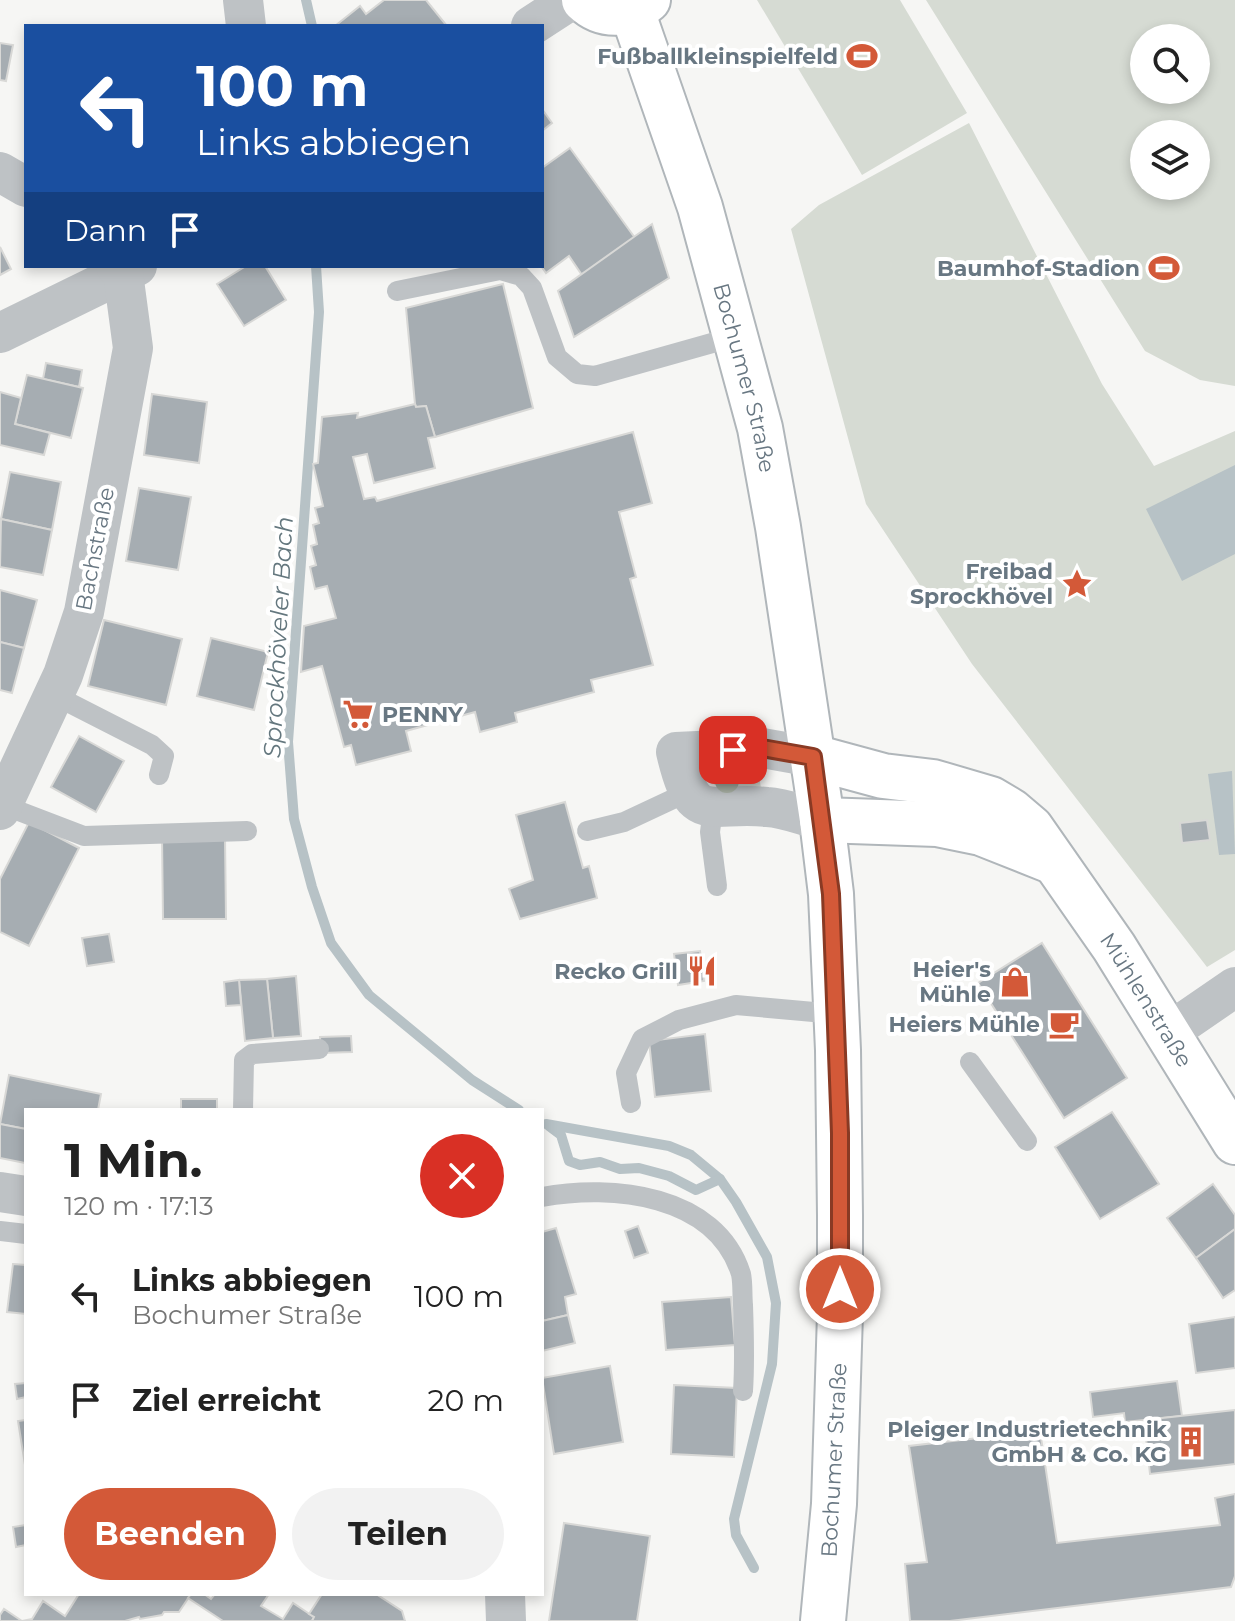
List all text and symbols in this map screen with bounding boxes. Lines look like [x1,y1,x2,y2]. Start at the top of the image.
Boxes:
map controls [1130,24,1210,200]
button: search [1130,24,1210,104]
sports icon: Fußballkleinspielfeld [845,39,879,73]
place label: Fußballkleinspielfeld [597,43,838,70]
text: 100 m [196,52,369,120]
icon: left [64,56,168,160]
text: Links abbiegen [196,120,471,164]
button: layers [1130,120,1210,200]
icon: arrive [163,208,207,252]
text: Dann [64,212,147,249]
sports icon: Baumhof-Stadion [1147,251,1181,285]
place label: Baumhof-Stadion [937,255,1140,282]
street label: Bochumer Straße [708,280,781,475]
street label: Bachstraße [70,485,120,613]
water label: Sprockhöveler Bach [257,515,299,759]
place label: Freibad Sprockhövel [910,558,1053,610]
place icon: Freibad Sprockhövel [1060,567,1094,601]
supermarket icon: PENNY [341,697,375,731]
place label: PENNY [382,701,464,728]
pin [699,716,767,784]
icon: arrive [711,728,755,772]
street label: Mühlenstraße [1095,927,1199,1072]
restaurant icon: Recko Grill [685,954,719,988]
place label: Heier's Mühle [913,956,991,1008]
place label: Recko Grill [554,958,678,985]
shop icon: Heier's Mühle [998,965,1032,999]
cafe icon: Heiers Mühle [1047,1007,1081,1041]
place label: Heiers Mühle [889,1011,1040,1038]
text: 1 Min. [64,1131,202,1189]
button: close [420,1134,504,1218]
text: 120 m · 17:13 [64,1190,214,1222]
position arrow [798,1247,882,1331]
text: Links abbiegen [132,1262,372,1299]
icon: left [64,1274,108,1318]
text: 100 m [414,1278,504,1315]
text: Bochumer Straße [132,1299,362,1331]
street label: Bochumer Straße [815,1362,853,1558]
icon: arrive [64,1378,108,1422]
text: Ziel erreicht [132,1382,321,1419]
text: 20 m [427,1382,504,1419]
place label: Pleiger Industrietechnik GmbH & Co. KG [887,1416,1168,1468]
building icon: Pleiger Industrietechnik GmbH & Co. KG [1174,1425,1208,1459]
button: Beenden [64,1488,276,1580]
button: Teilen [292,1488,504,1580]

